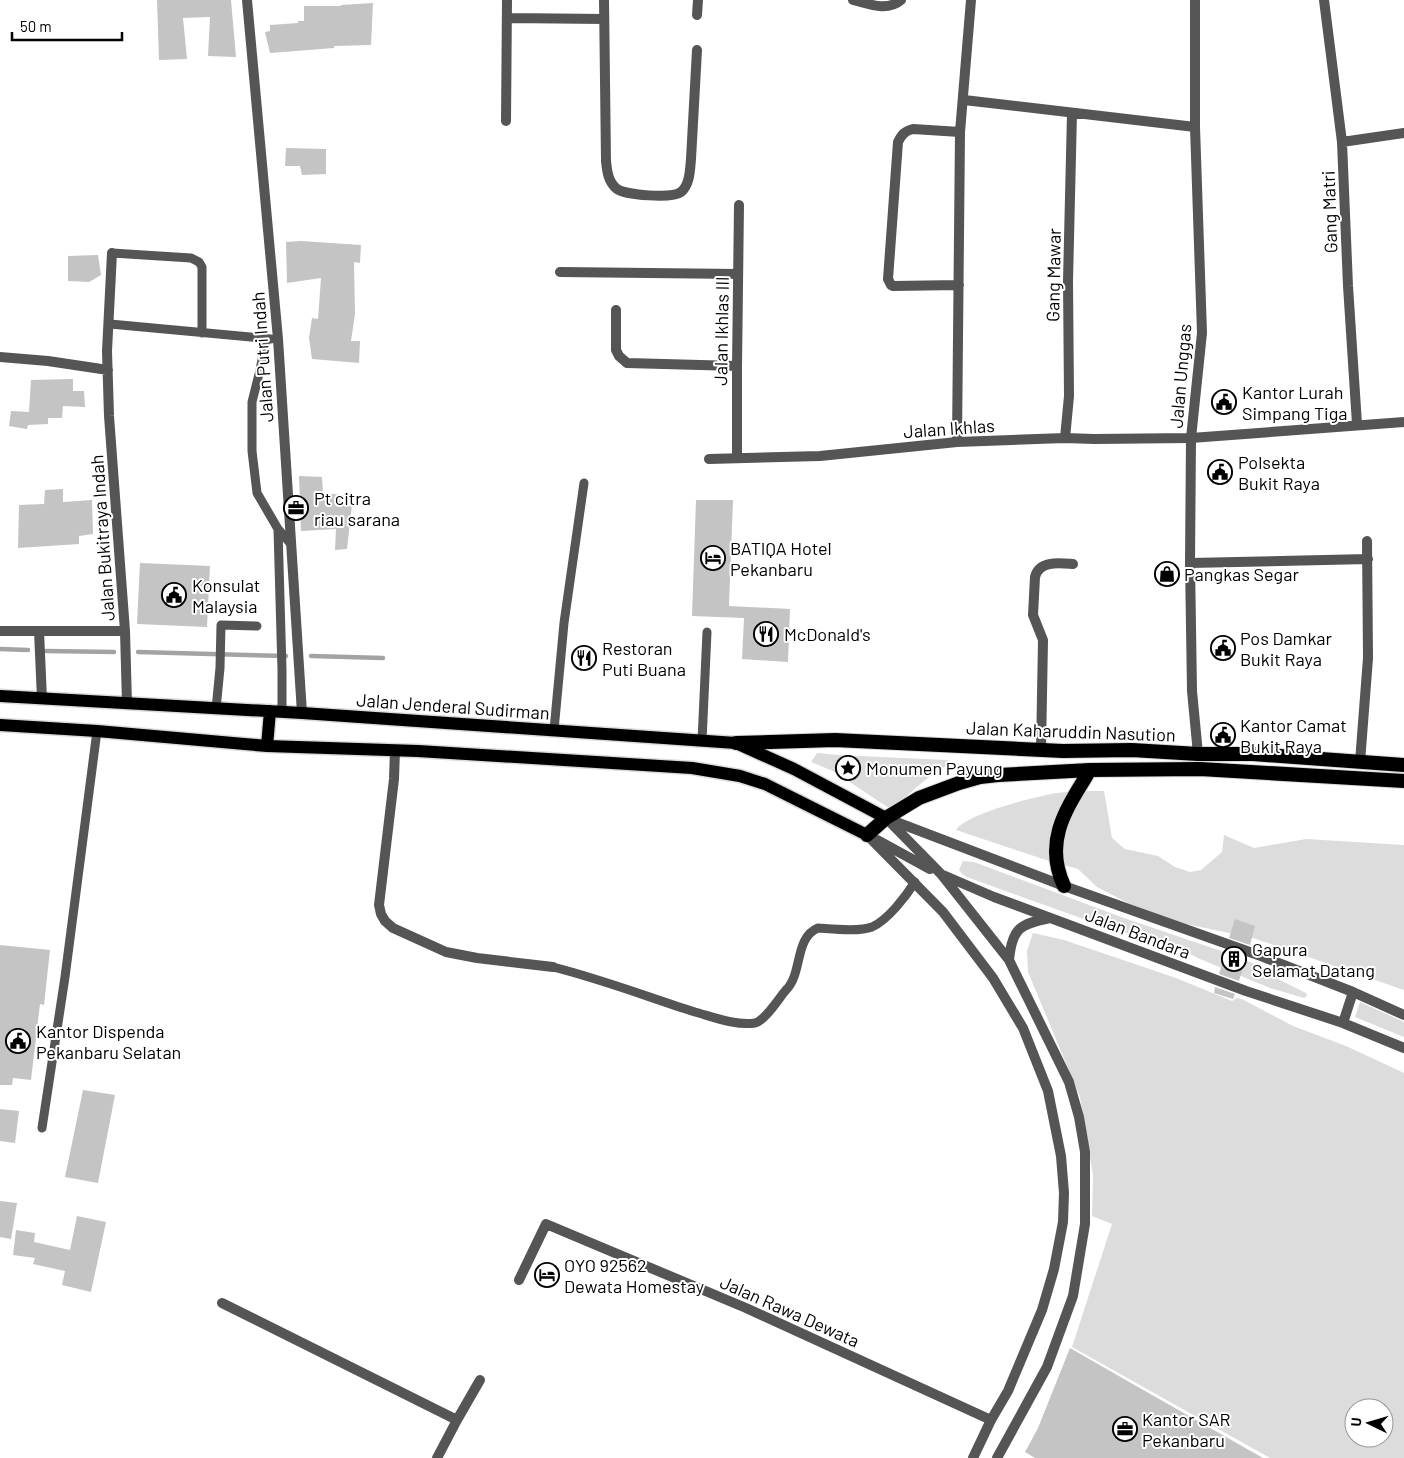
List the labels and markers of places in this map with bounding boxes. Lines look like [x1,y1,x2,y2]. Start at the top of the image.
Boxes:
place label: Kantor Lurah Simpang Tiga [1242,381,1347,424]
public building icon: Kantor Lurah Simpang Tiga [1211,389,1237,415]
place label: Polsekta Bukit Raya [1238,451,1320,494]
public building icon: Polsekta Bukit Raya [1207,459,1233,485]
place label: Pt citra riau sarana [314,487,400,530]
office icon: Pt citra riau sarana [283,495,309,521]
place label: BATIQA Hotel Pekanbaru [730,537,832,580]
hotel icon: BATIQA Hotel Pekanbaru [700,545,726,571]
shop icon: Pangkas Segar [1154,561,1180,587]
place label: Pangkas Segar [1184,563,1299,585]
place label: Konsulat Malaysia [192,574,260,617]
public building icon: Konsulat Malaysia [161,582,187,608]
restaurant icon: McDonald's [753,621,779,647]
place label: McDonald's [784,623,871,645]
place label: Pos Damkar Bukit Raya [1240,627,1333,670]
public building icon: Pos Damkar Bukit Raya [1210,635,1236,661]
place label: Restoran Puti Buana [602,637,686,680]
restaurant icon: Restoran Puti Buana [571,645,597,671]
place label: Kantor Camat Bukit Raya [1240,714,1347,757]
public building icon: Kantor Camat Bukit Raya [1210,722,1236,748]
place icon: Monumen Payung [835,755,861,781]
place label: Monumen Payung [866,757,1003,779]
place label: Gapura Selamat Datang [1252,938,1375,981]
building icon: Gapura Selamat Datang [1221,946,1247,972]
place label: Kantor Dispenda Pekanbaru Selatan [36,1020,181,1063]
public building icon: Kantor Dispenda Pekanbaru Selatan [5,1028,31,1054]
place label: OYO 92562 Dewata Homestay [564,1254,704,1297]
hotel icon: OYO 92562 Dewata Homestay [534,1262,560,1288]
place label: Kantor SAR Pekanbaru [1142,1408,1231,1451]
office icon: Kantor SAR Pekanbaru [1112,1416,1138,1442]

